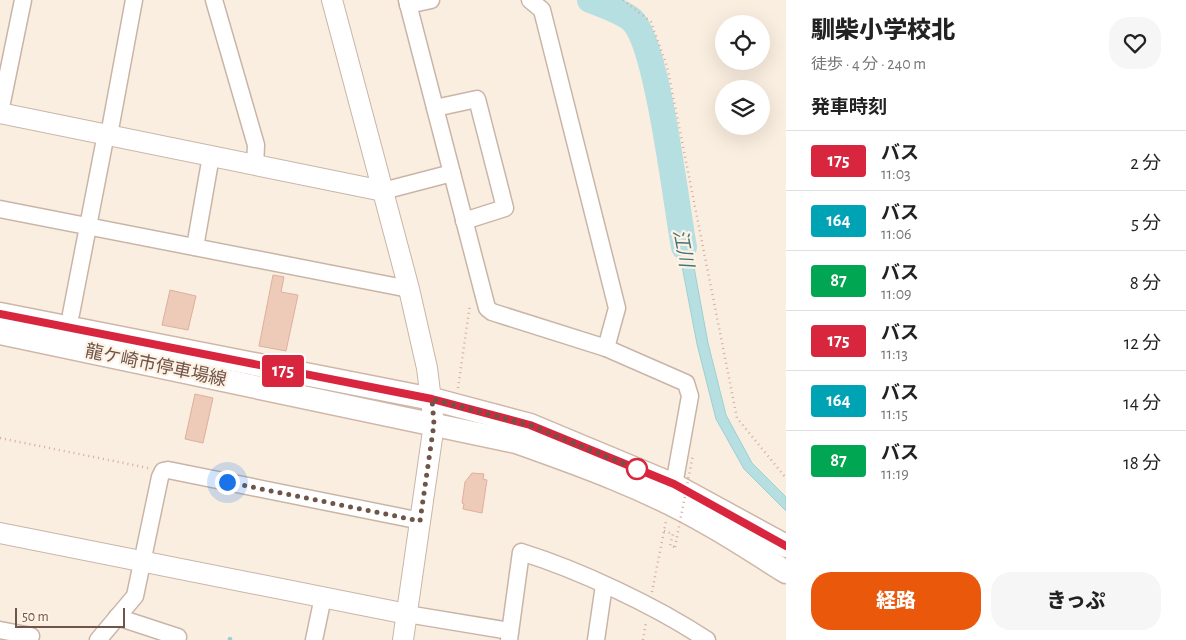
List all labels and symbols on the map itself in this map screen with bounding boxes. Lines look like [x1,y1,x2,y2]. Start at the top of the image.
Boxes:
water label: 江川 [670,228,697,271]
street label: 龍ケ崎市停車場線 [83,340,229,390]
line badge: 175 [254,355,312,387]
unlabelled marker [626,458,648,480]
your location [215,470,240,495]
scale bar [15,605,125,628]

